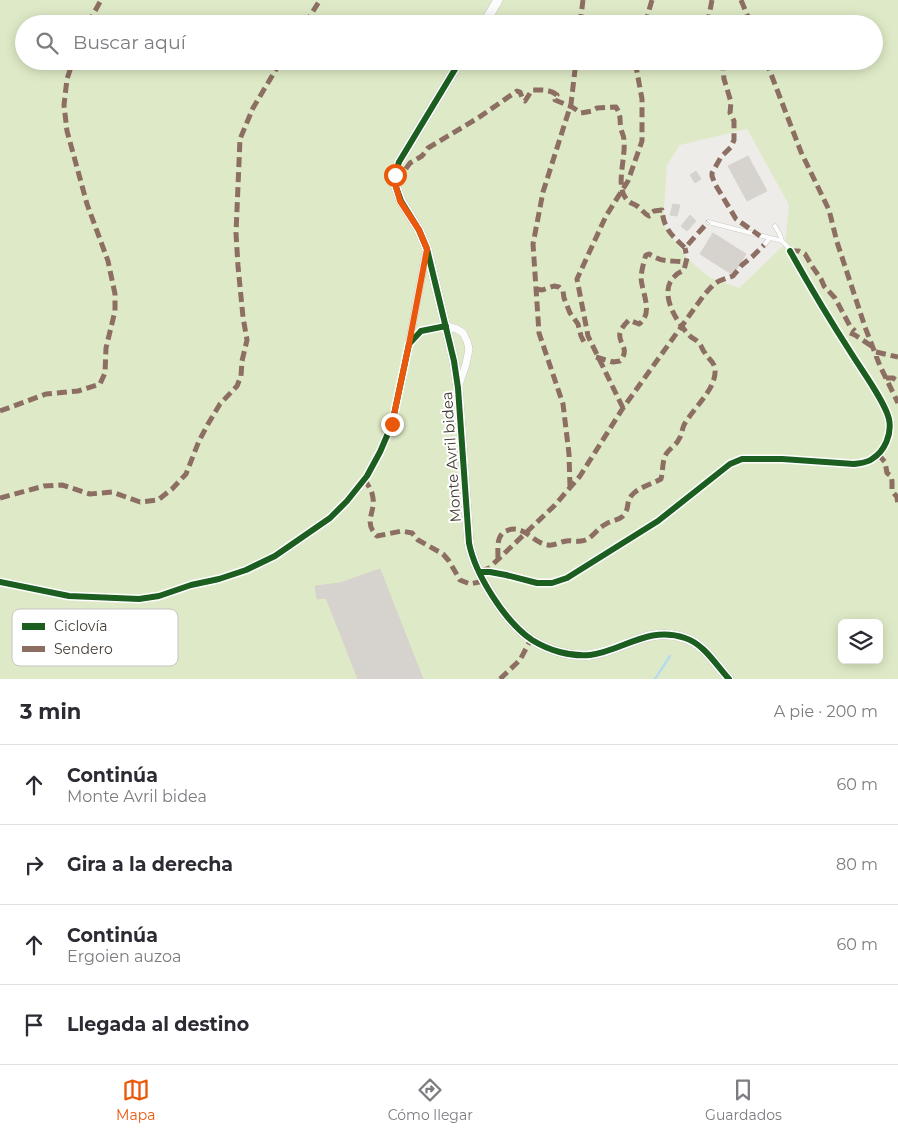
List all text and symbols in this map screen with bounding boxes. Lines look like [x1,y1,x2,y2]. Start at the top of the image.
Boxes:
search box [15,15,883,70]
icon: search [33,29,61,57]
text: Buscar aquí [73,31,186,54]
route start [384,164,407,187]
street label: Monte Avril bidea [437,391,465,523]
route end [381,413,404,436]
legend [12,609,178,666]
text: Ciclovía [54,617,107,635]
map controls [838,619,883,664]
button: layers [838,619,883,664]
text: Sendero [54,640,113,658]
text: 3 min [20,699,81,724]
text: A pie · 200 m [774,702,878,721]
text: Continúa [67,764,158,787]
icon: ahead [20,771,48,799]
text: 60 m [836,775,878,794]
text: Monte Avril bidea [67,787,207,806]
icon: right [20,851,48,879]
text: Gira a la derecha [67,853,233,876]
text: 80 m [836,855,878,874]
text: Continúa [67,924,158,947]
icon: ahead [20,931,48,959]
text: 60 m [836,935,878,954]
text: Ergoien auzoa [67,947,182,966]
icon: arrive [20,1011,48,1039]
text: Llegada al destino [67,1013,249,1036]
tab: Mapa [116,1076,155,1124]
tab: Cómo llegar [388,1076,473,1124]
tab: Guardados [705,1076,782,1124]

